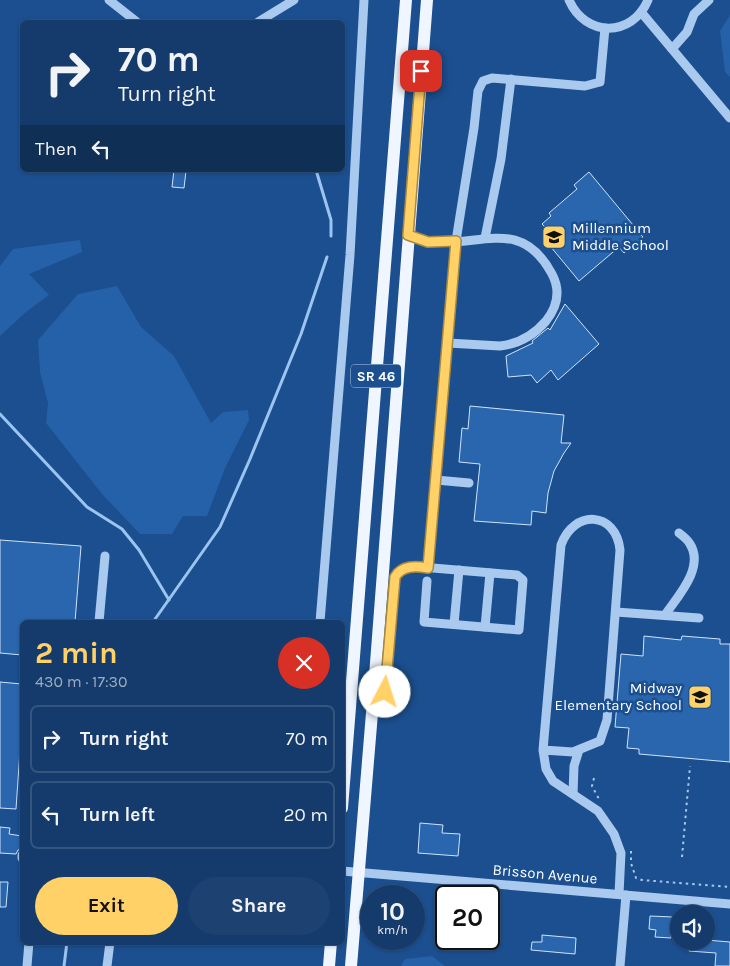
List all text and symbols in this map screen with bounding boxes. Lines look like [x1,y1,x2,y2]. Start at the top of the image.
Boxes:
text: 70 m [118,39,200,80]
icon: right [35,40,100,105]
pin [400,50,442,92]
icon: arrive [407,57,435,85]
text: Turn right [118,81,216,107]
icon: left [87,135,115,163]
text: Then [35,138,77,160]
place label: Millennium Middle School [572,219,669,254]
school or university icon: Millennium Middle School [541,224,567,250]
road number: SR 46 [351,364,401,388]
text: 2 min [35,635,118,671]
button: close [278,637,330,689]
position arrow [358,665,410,717]
text: 430 m · 17:30 [35,672,128,691]
place label: Midway Elementary School [555,679,682,714]
school or university icon: Midway Elementary School [687,684,713,710]
icon: right [37,725,65,753]
text: Turn right [80,728,169,750]
text: 70 m [286,728,328,750]
icon: left [37,801,65,829]
text: Turn left [80,804,155,826]
text: 20 m [283,804,328,826]
street label: Brisson Avenue [492,860,598,888]
button: Exit [35,877,178,935]
button: Share [188,877,330,935]
speed limit sign: 20 [435,885,500,950]
text: 10 [380,897,405,926]
map controls [670,905,715,950]
button: sound [670,905,715,950]
text: km/h [377,923,408,937]

